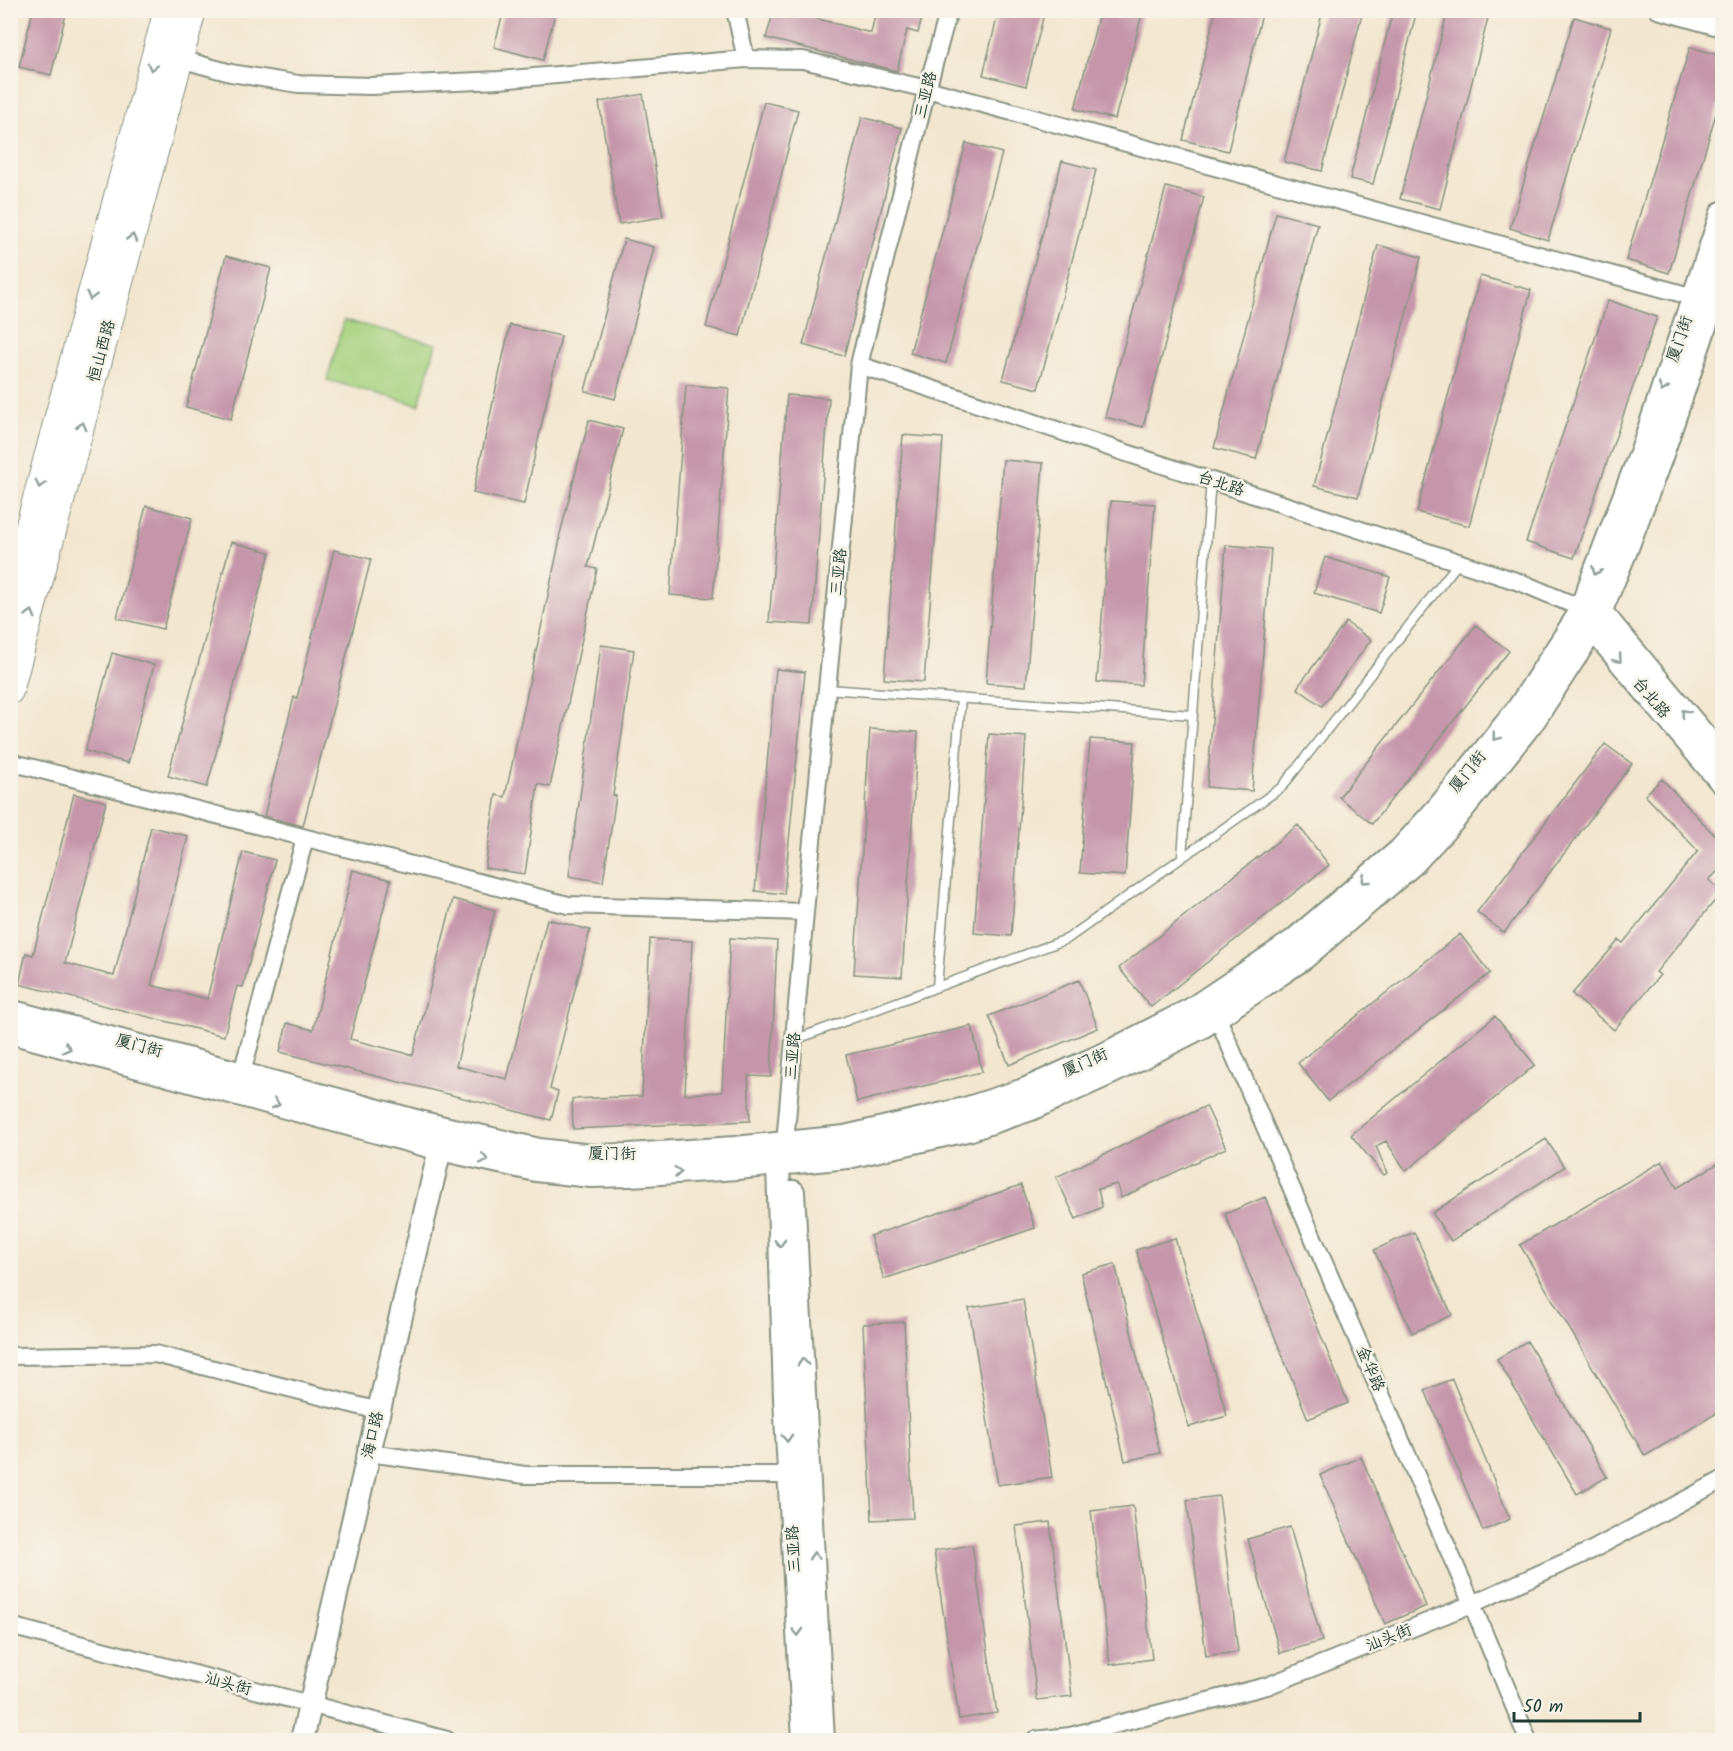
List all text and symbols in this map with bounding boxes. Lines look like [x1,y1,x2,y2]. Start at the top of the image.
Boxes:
one-way arrow [147,61,159,72]
street label: 三亚路 [908,69,944,121]
one-way arrow [125,233,137,244]
one-way arrow [86,290,98,301]
street label: 厦门街 [1660,312,1700,366]
street label: 恒山西路 [82,317,122,385]
one-way arrow [1658,382,1671,393]
one-way arrow [74,421,87,431]
street label: 台北路 [1194,465,1248,503]
one-way arrow [35,479,48,489]
street label: 三亚路 [824,547,854,597]
one-way arrow [1591,564,1603,575]
one-way arrow [24,610,36,620]
one-way arrow [1611,652,1622,663]
street label: 台北路 [1626,672,1676,724]
one-way arrow [1681,709,1692,720]
one-way arrow [1492,730,1503,741]
street label: 厦门街 [1443,745,1493,799]
one-way arrow [1361,873,1372,884]
street label: 厦门街 [113,1028,165,1064]
street label: 三亚路 [778,1031,808,1081]
one-way arrow [62,1040,72,1053]
street label: 厦门街 [1058,1042,1112,1084]
one-way arrow [270,1096,280,1109]
street label: 厦门街 [588,1142,636,1167]
one-way arrow [479,1152,489,1165]
one-way arrow [673,1166,682,1179]
one-way arrow [774,1238,787,1247]
street label: 金华路 [1349,1342,1391,1396]
one-way arrow [797,1357,810,1366]
street label: 海口路 [355,1409,391,1461]
one-way arrow [781,1433,794,1442]
street label: 三亚路 [780,1524,808,1574]
one-way arrow [807,1552,820,1561]
street label: 汕头街 [1362,1617,1416,1659]
one-way arrow [792,1628,805,1637]
street label: 汕头街 [202,1666,254,1702]
scale bar [1514,1685,1640,1723]
text: 50 m [1523,1693,1563,1722]

